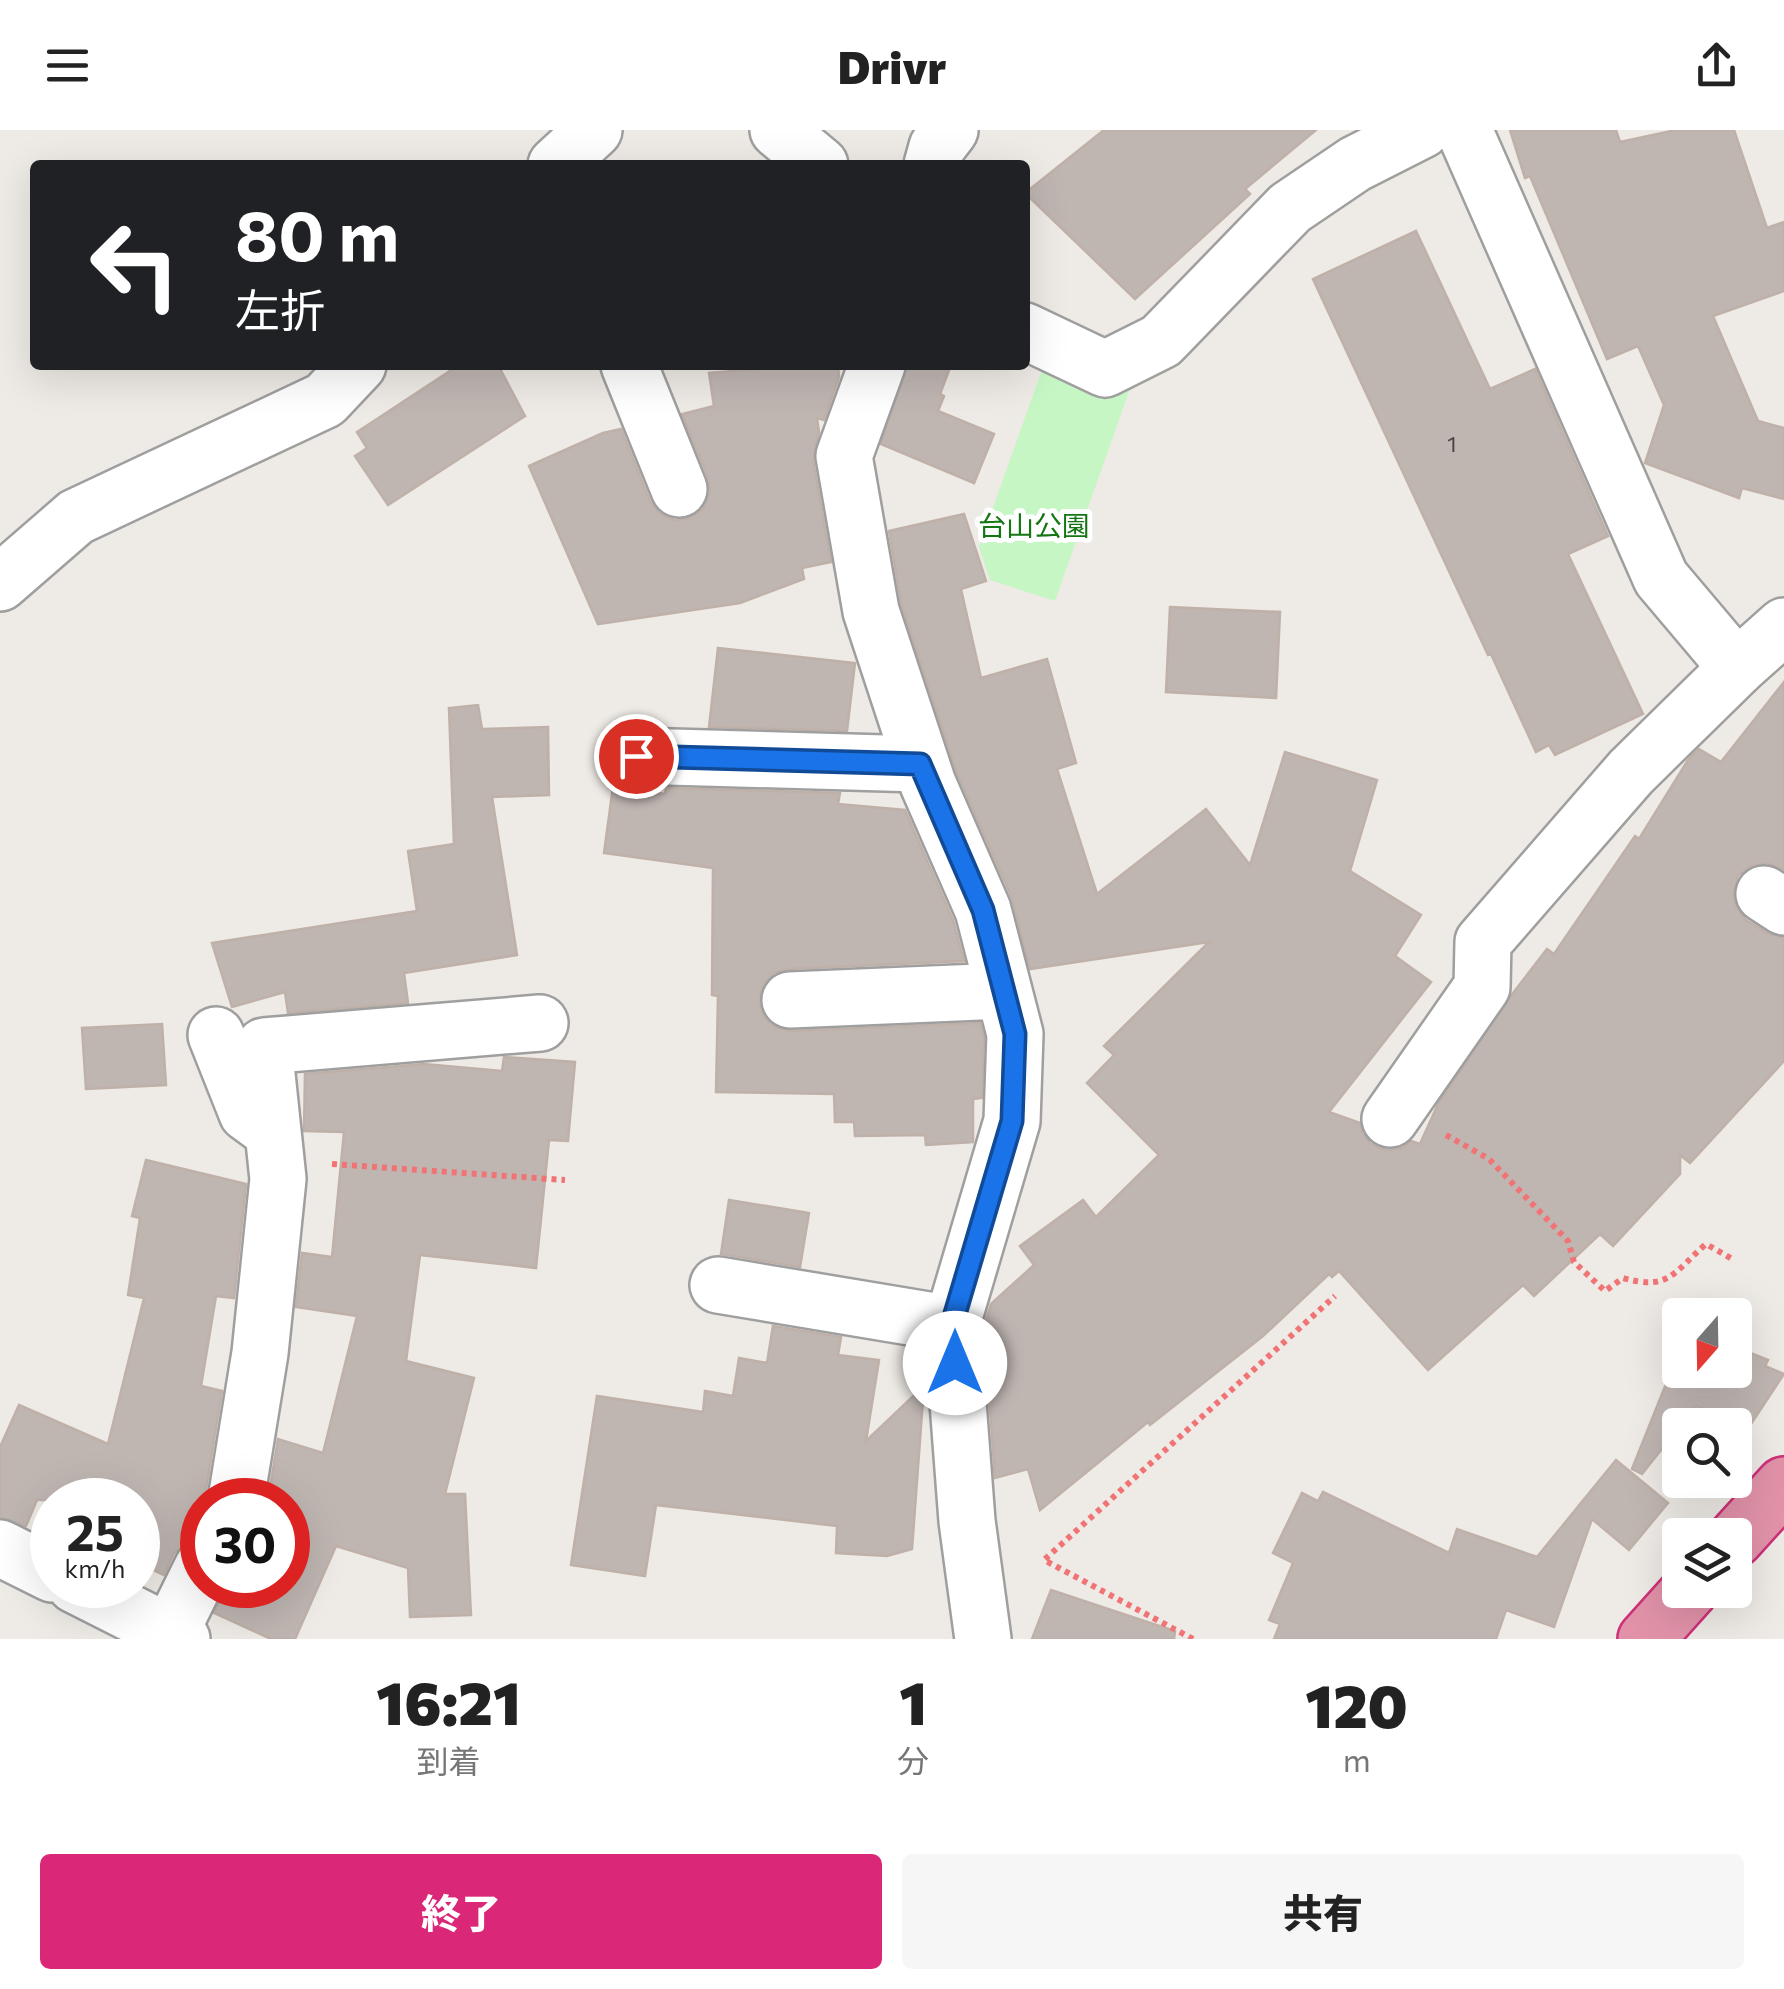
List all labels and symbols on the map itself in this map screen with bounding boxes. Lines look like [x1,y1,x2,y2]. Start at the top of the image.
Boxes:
house number: 1 [1447,430,1457,457]
park label: 台山公園 [978,508,1090,542]
pin [594,714,679,799]
north arrow [1662,1298,1752,1388]
position arrow [903,1311,1007,1415]
speed limit sign: 30 [180,1478,310,1608]

